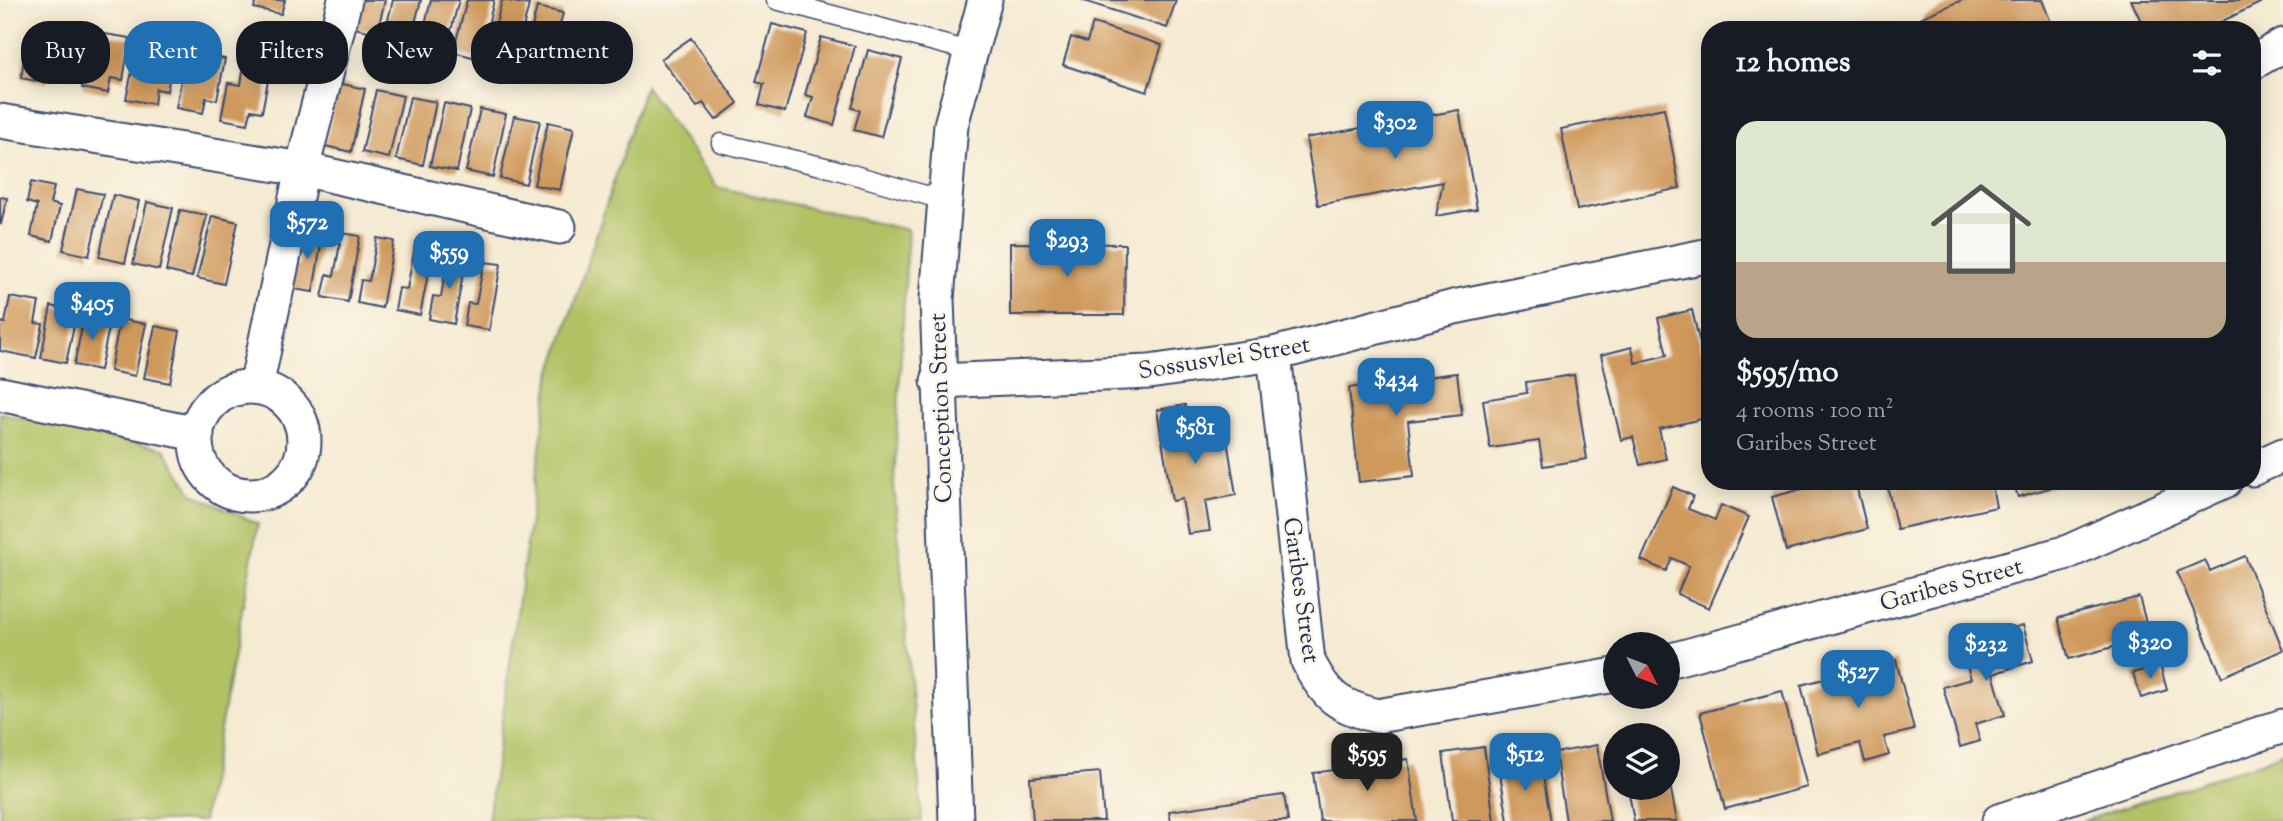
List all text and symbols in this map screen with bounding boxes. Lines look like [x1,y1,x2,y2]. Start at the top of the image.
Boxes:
chip: Buy [21,21,110,84]
chip: Rent [124,21,222,84]
chip: Filters [236,21,348,84]
chip: New [362,21,457,84]
chip: Apartment [471,21,633,84]
text: 12 homes [1736,42,1851,85]
icon: filters [2188,44,2226,82]
pin: $302 [1354,102,1436,161]
text: $302 [1373,107,1417,140]
icon: home [1918,166,2044,292]
pin: $572 [266,202,348,261]
text: $572 [286,207,328,240]
pin: $293 [1026,219,1108,279]
text: $293 [1045,225,1089,258]
pin: $559 [408,232,490,291]
text: $559 [429,237,469,270]
pin: $405 [51,282,133,342]
text: $405 [70,288,114,321]
street label: Conception Street [922,312,962,503]
street label: Sossusvlei Street [1136,329,1313,389]
text: $595/mo [1736,352,1839,395]
pin: $434 [1355,358,1437,418]
text: $434 [1374,364,1418,397]
text: 4 rooms · 100 m² [1736,395,1894,428]
pin: $581 [1154,406,1236,466]
text: $581 [1175,412,1215,445]
text: Garibes Street [1736,428,1877,461]
street label: Garibes Street [1273,515,1327,665]
street label: Garibes Street [1876,551,2027,621]
pin: $320 [2109,622,2191,681]
pin: $232 [1945,624,2027,683]
text: $320 [2128,627,2172,660]
text: $232 [1964,629,2008,662]
north arrow [1603,632,1680,709]
map controls [1603,632,1680,800]
pin: $527 [1817,650,1899,710]
text: $527 [1837,656,1879,689]
button: layers [1603,723,1680,800]
pin: $595 [1326,734,1408,793]
pin: $512 [1484,734,1566,793]
text: $595 [1347,739,1387,772]
text: $512 [1506,739,1544,772]

